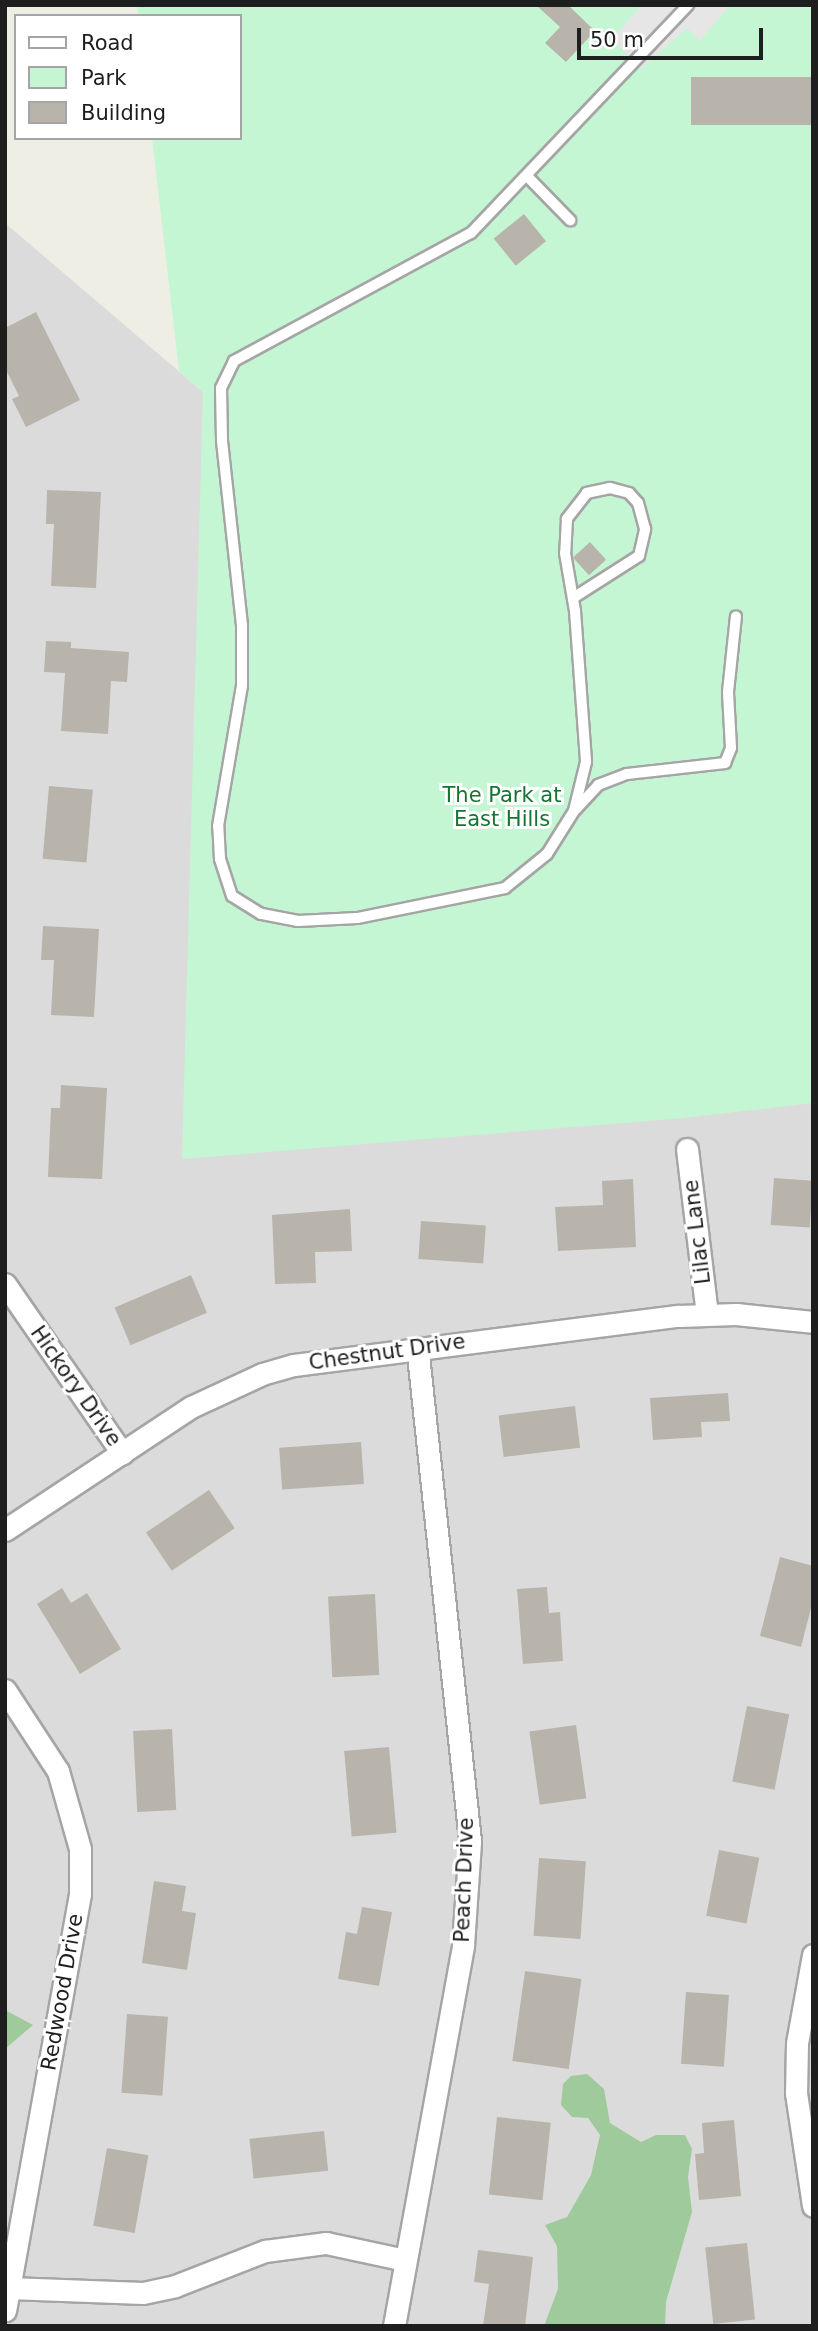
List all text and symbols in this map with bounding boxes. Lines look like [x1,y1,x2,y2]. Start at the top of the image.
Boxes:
legend [14,14,242,140]
scale bar [580,14,766,58]
text: 50 m [590,28,644,52]
text: Road [81,31,134,55]
text: Park [81,66,126,90]
text: Building [81,101,166,125]
park label: The Park at East Hills [443,782,561,832]
street label: Lilac Lane [678,1178,716,1286]
street label: Hickory Drive [25,1321,127,1451]
street label: Chestnut Drive [307,1329,467,1375]
street label: Peach Drive [449,1817,479,1943]
street label: Redwood Drive [36,1912,88,2072]

